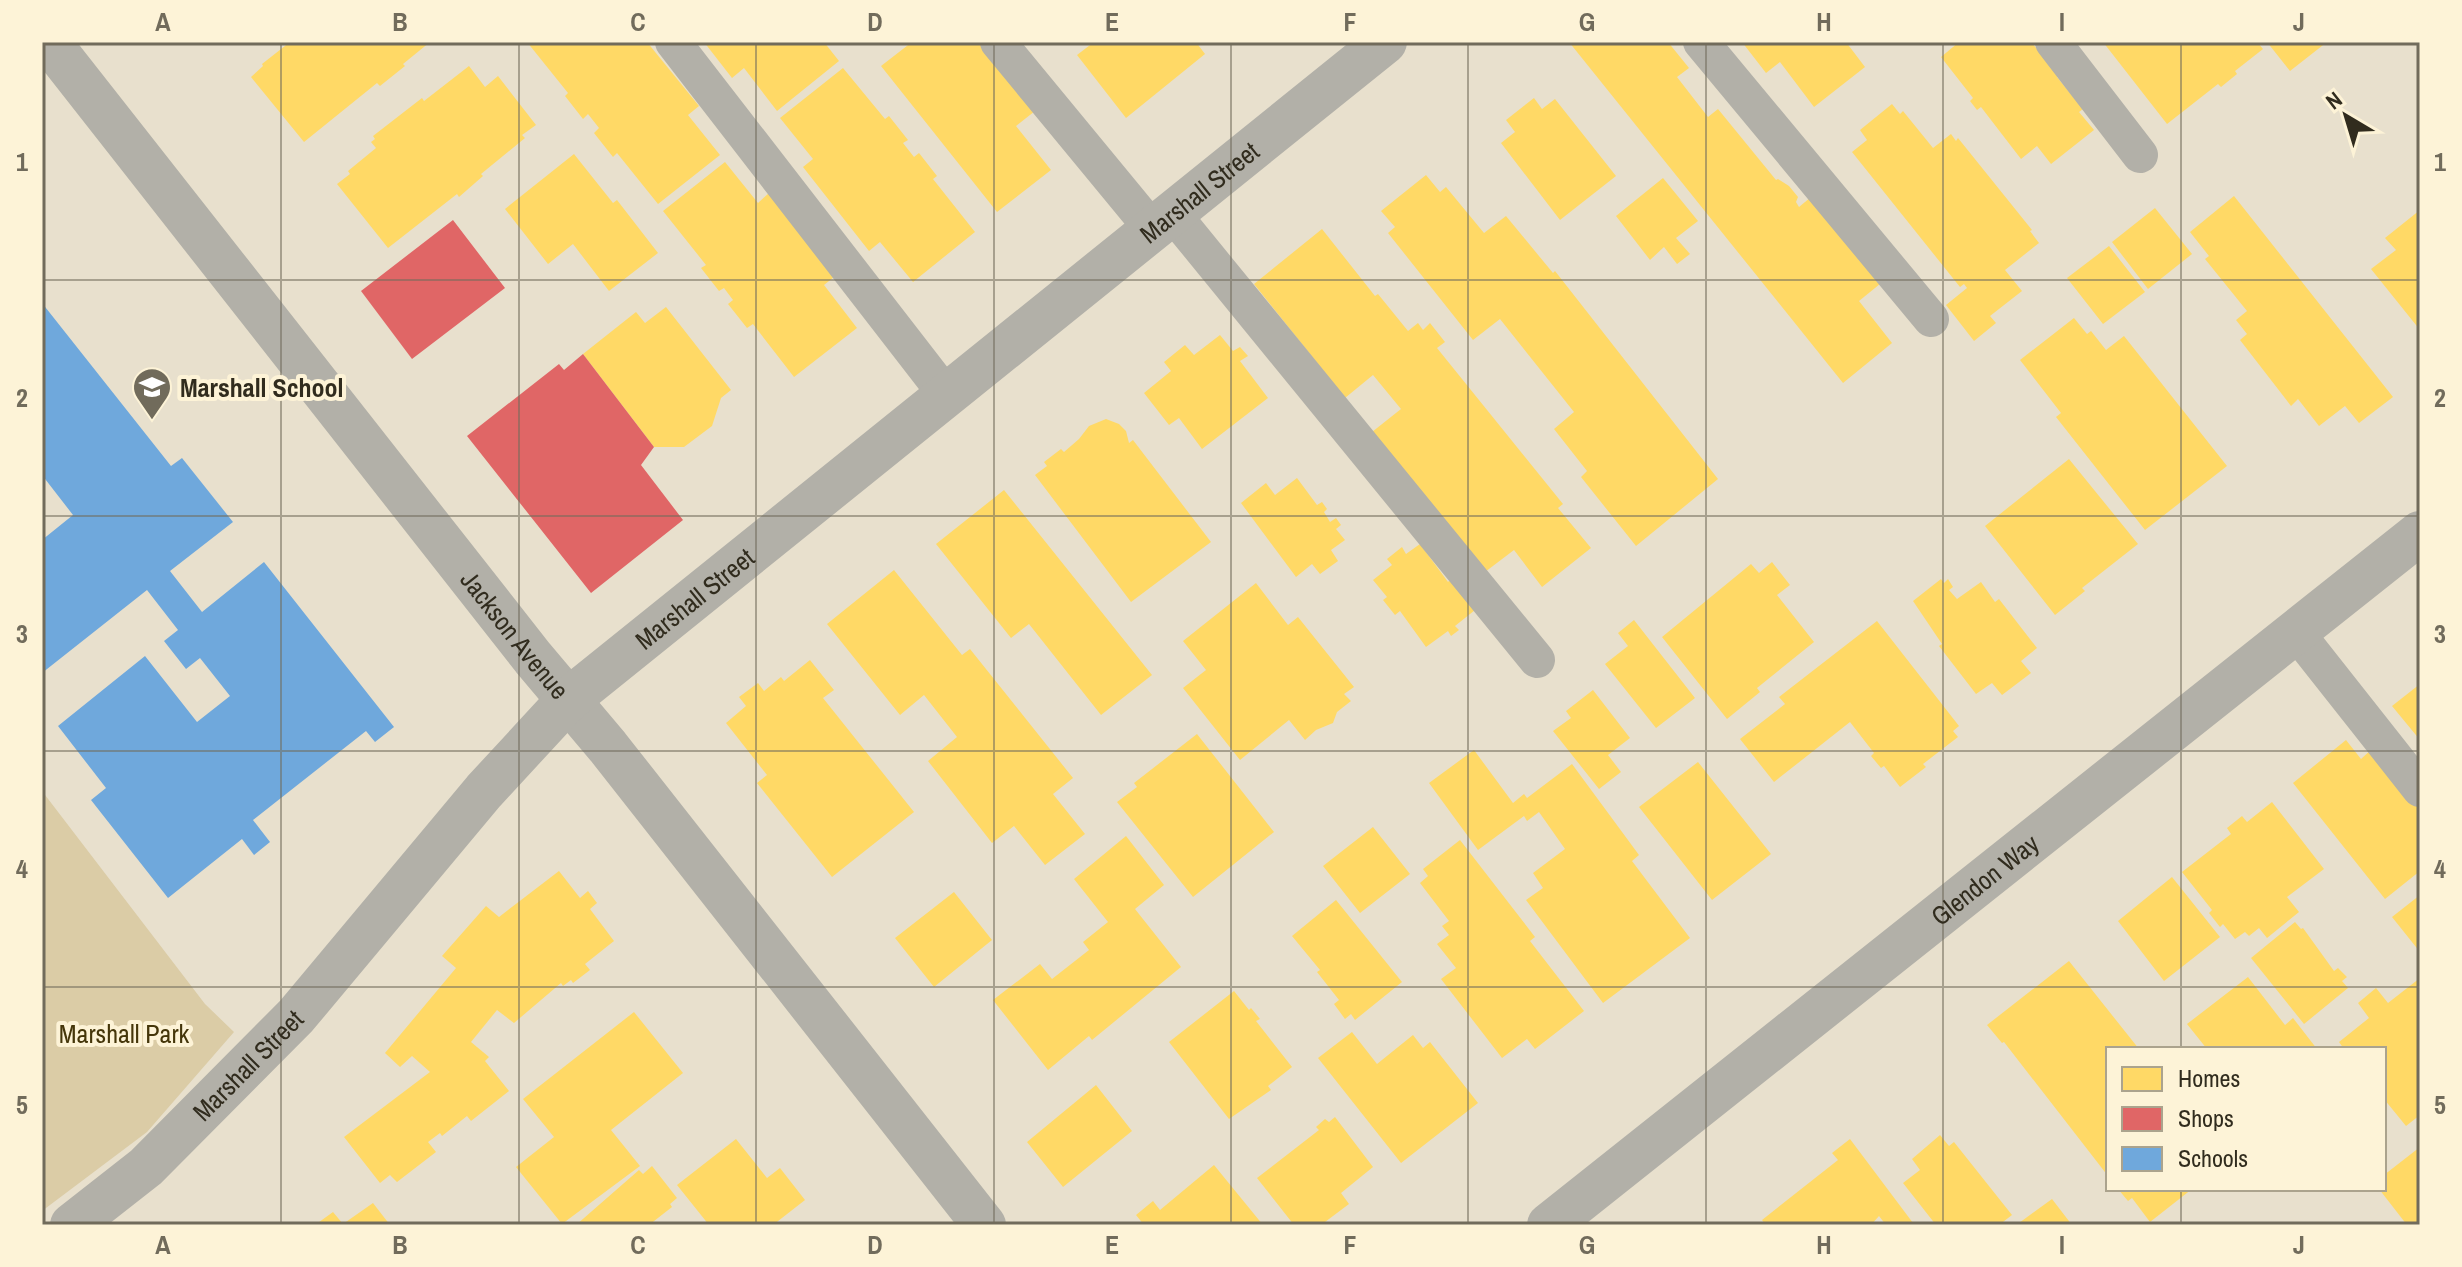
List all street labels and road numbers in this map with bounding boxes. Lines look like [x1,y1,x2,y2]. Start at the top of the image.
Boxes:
street label: Marshall Street [1132,133,1266,250]
street label: Marshall Street [627,540,761,657]
street label: Jackson Avenue [453,563,577,706]
street label: Glendon Way [1923,825,2046,933]
street label: Marshall Street [184,1002,310,1128]

